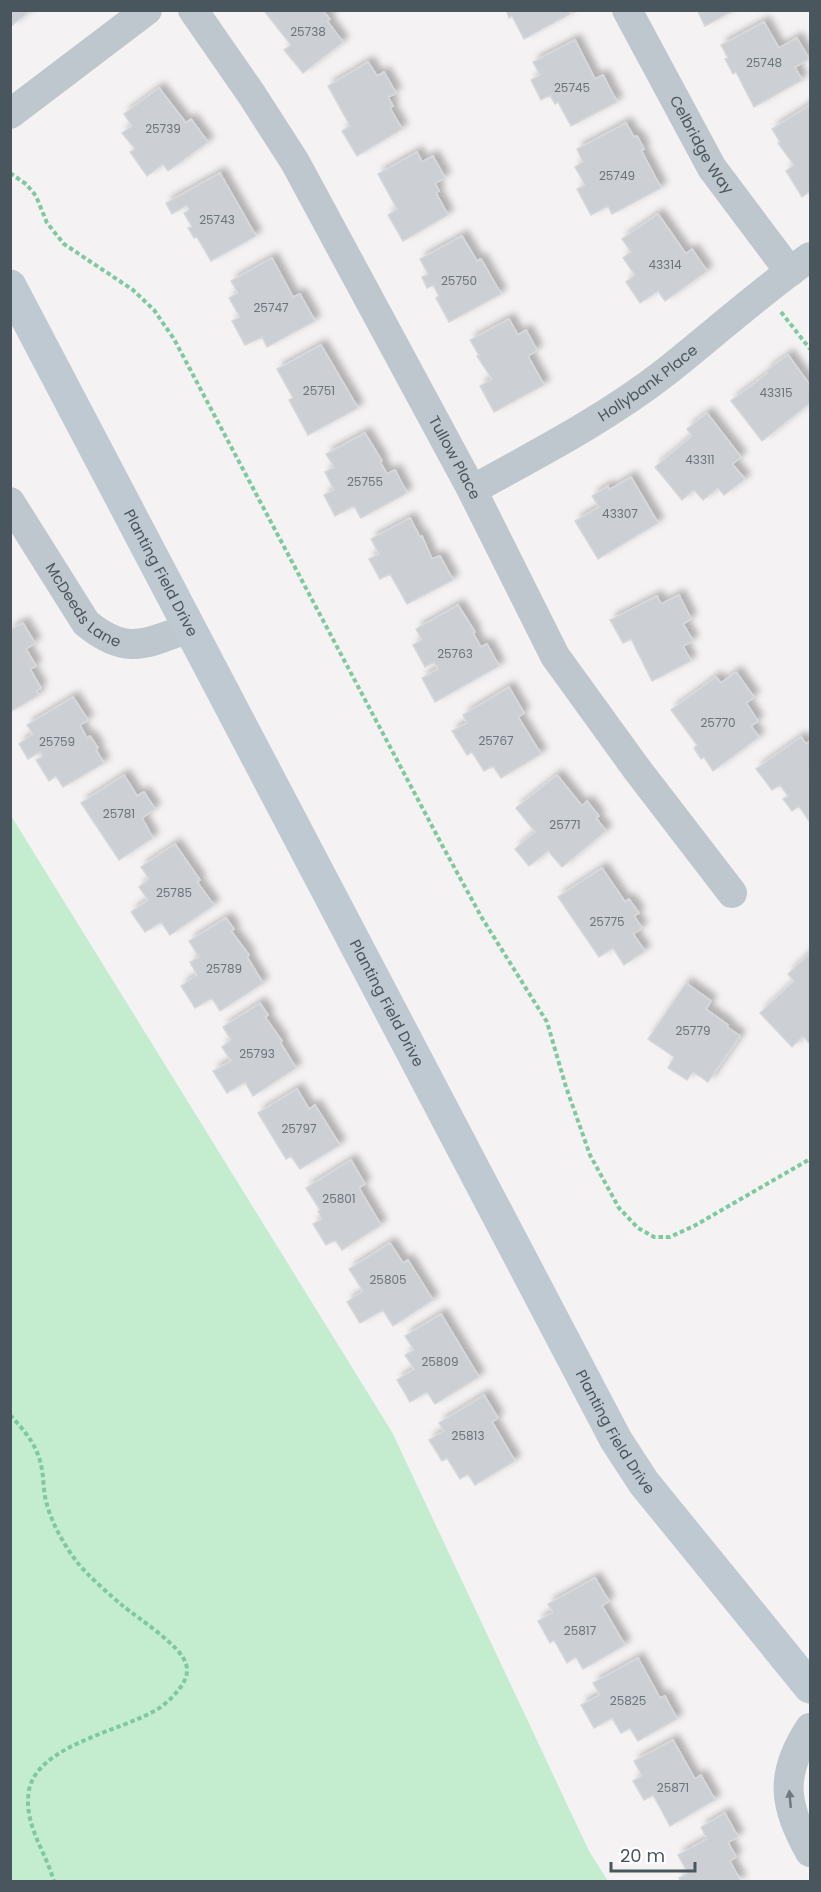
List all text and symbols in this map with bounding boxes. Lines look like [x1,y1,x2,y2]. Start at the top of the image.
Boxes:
house number: 25738 [290,23,326,40]
house number: 25748 [746,54,782,71]
house number: 25745 [554,79,590,96]
street label: Celbridge Way [665,92,739,198]
house number: 25739 [145,120,181,137]
house number: 25749 [599,167,635,184]
house number: 25743 [199,211,235,228]
house number: 43314 [648,256,682,273]
house number: 25750 [441,272,477,289]
house number: 25747 [253,299,289,316]
street label: Hollybank Place [594,339,702,426]
house number: 25751 [303,382,335,399]
house number: 43315 [759,384,793,401]
street label: Tullow Place [424,412,486,503]
house number: 43311 [685,451,715,468]
house number: 25755 [347,473,383,490]
street label: Planting Field Drive [119,505,203,640]
house number: 43307 [602,505,638,522]
street label: McDeeds Lane [41,558,124,652]
house number: 25763 [437,645,473,662]
house number: 25770 [700,714,736,731]
house number: 25767 [478,732,514,749]
house number: 25759 [39,733,75,750]
house number: 25781 [103,805,135,822]
house number: 25771 [549,816,581,833]
house number: 25785 [156,884,192,901]
house number: 25775 [589,913,625,930]
street label: Planting Field Drive [345,936,429,1070]
house number: 25789 [206,960,242,977]
house number: 25779 [675,1022,711,1039]
house number: 25793 [239,1045,275,1062]
house number: 25797 [281,1120,317,1137]
house number: 25801 [322,1190,356,1207]
house number: 25805 [369,1271,407,1288]
house number: 25809 [421,1353,459,1370]
street label: Planting Field Drive [571,1366,660,1498]
house number: 25813 [452,1427,484,1444]
house number: 25817 [564,1622,597,1639]
house number: 25825 [610,1692,646,1709]
house number: 25871 [657,1779,689,1796]
one-way arrow [785,1789,795,1808]
scale bar [611,1835,695,1873]
text: 20 m [620,1843,665,1868]

